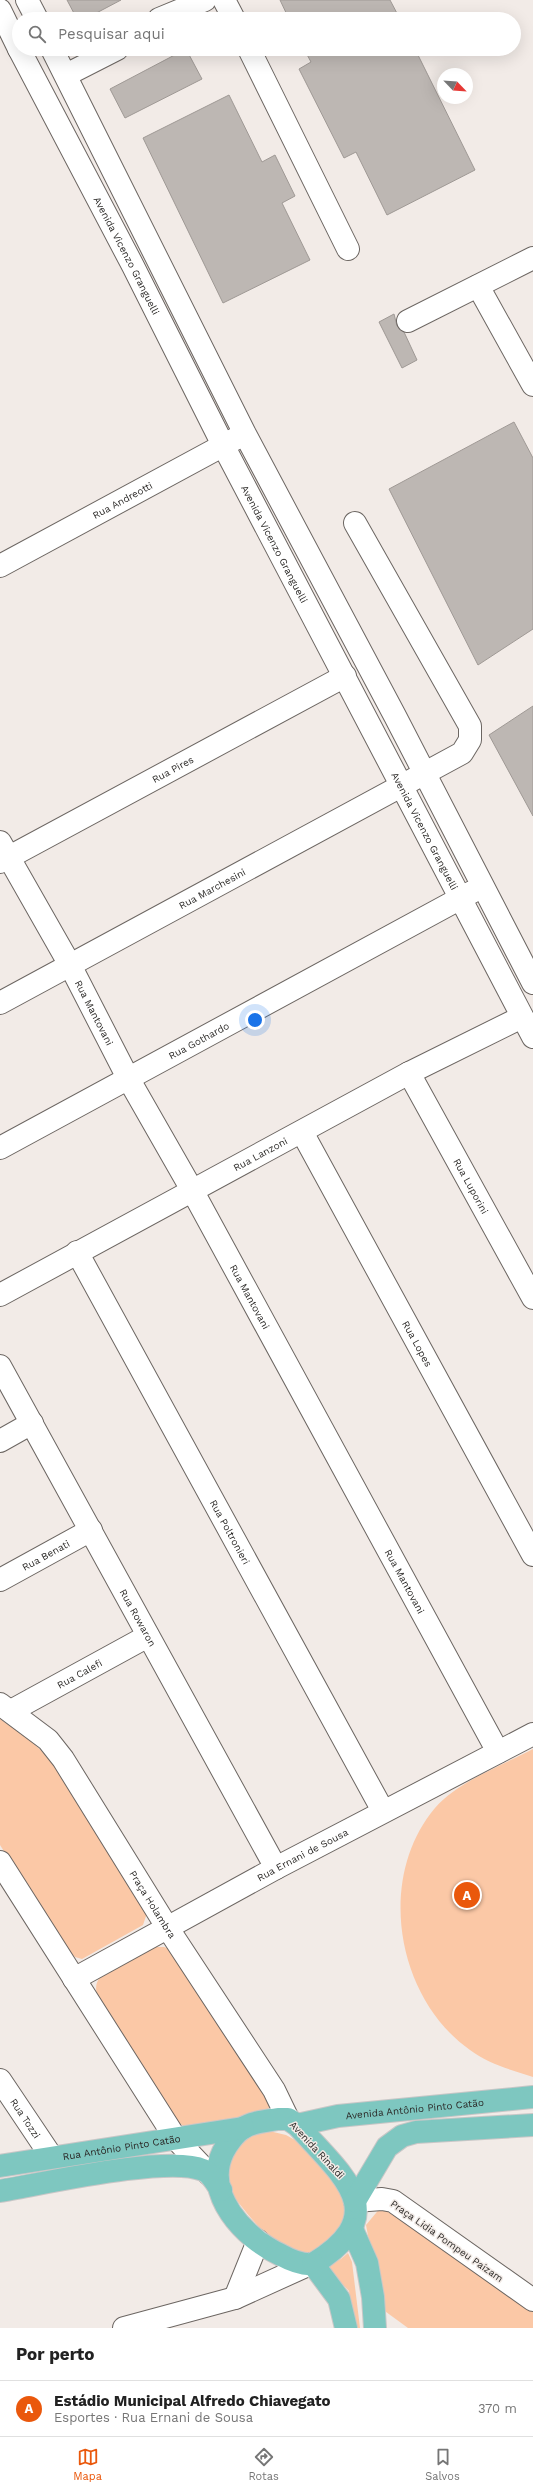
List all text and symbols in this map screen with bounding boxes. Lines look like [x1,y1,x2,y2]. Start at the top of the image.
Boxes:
search box [12,12,521,56]
icon: search [26,23,48,45]
text: Pesquisar aqui [58,25,165,43]
north arrow [437,68,473,104]
street label: Avenida Vicenzo Granguelli [92,194,162,316]
street label: Rua Andreotti [90,479,154,521]
street label: Avenida Vicenzo Granguelli [239,483,310,605]
street label: Rua Pires [150,753,195,785]
street label: Avenida Vicenzo Granguelli [390,770,460,892]
street label: Rua Marchesini [177,866,247,911]
street label: Rua Mantovani [73,978,116,1047]
your location [245,1010,265,1030]
street label: Rua Gothardo [167,1019,231,1061]
street label: Rua Lanzoni [231,1135,289,1173]
street label: Rua Luporini [452,1156,491,1216]
street label: Rua Mantovani [228,1263,272,1331]
street label: Rua Lopes [401,1319,435,1368]
street label: Rua Poltronieri [208,1498,252,1566]
street label: Rua Benati [20,1538,71,1572]
street label: Rua Mantovani [383,1547,427,1615]
street label: Rua Rowaron [118,1587,158,1648]
street label: Rua Calefi [55,1657,104,1690]
street label: Rua Ernani de Sousa [255,1826,350,1883]
street label: Praça Holambra [128,1868,178,1940]
pin: A [454,1880,480,1910]
street label: Rua Tozzi [8,2096,43,2140]
street label: Avenida Antônio Pinto Catão [345,2096,484,2121]
street label: Avenida Rinaldi [288,2119,346,2181]
street label: Rua Antônio Pinto Catão [62,2132,181,2162]
street label: Praça Lidia Pompeu Paizam [389,2198,505,2284]
text: Por perto [16,2344,94,2364]
text: Estádio Municipal Alfredo Chiavegato [54,2392,330,2410]
text: A [25,2401,33,2416]
text: 370 m [478,2401,517,2416]
text: Esportes · Rua Ernani de Sousa [54,2410,253,2425]
tab: Mapa [73,2446,102,2483]
tab: Rotas [248,2446,279,2483]
tab: Salvos [425,2446,460,2483]

